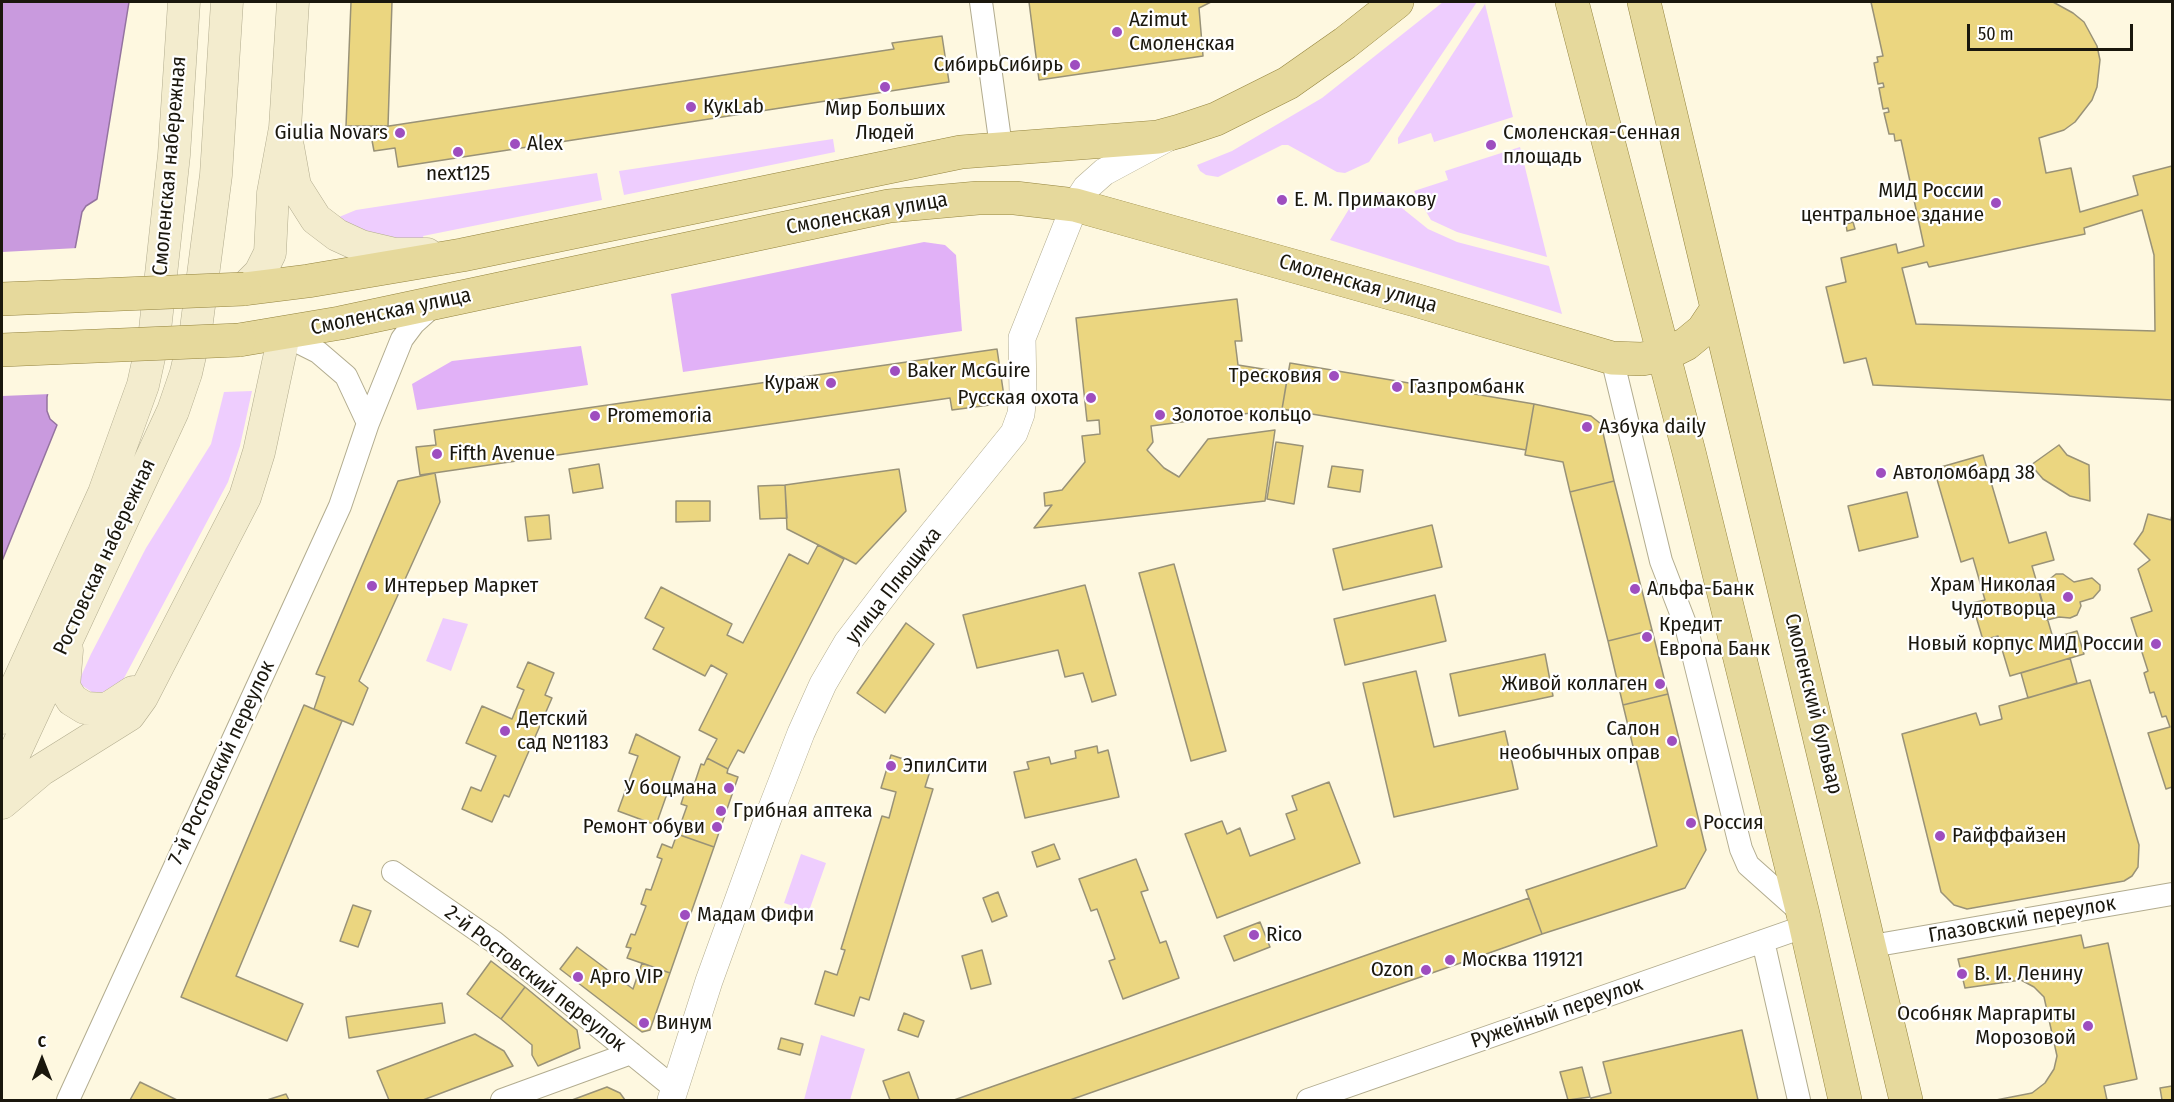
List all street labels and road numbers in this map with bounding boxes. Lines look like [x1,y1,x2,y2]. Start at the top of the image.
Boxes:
street label: Смоленская набережная [148,55,192,277]
street label: Смоленская улица [784,187,950,241]
street label: Смоленская улица [1276,249,1440,319]
street label: Смоленская улица [308,283,474,341]
street label: Ростовская набережная [48,455,162,659]
street label: улица Плющиха [841,523,947,649]
street label: Смоленский бульвар [1778,611,1848,797]
street label: 7-й Ростовский переулок [164,657,280,869]
street label: Глазовский переулок [1926,891,2118,949]
street label: 2-й Ростовский переулок [439,900,631,1058]
street label: Ружейный переулок [1468,972,1646,1054]

